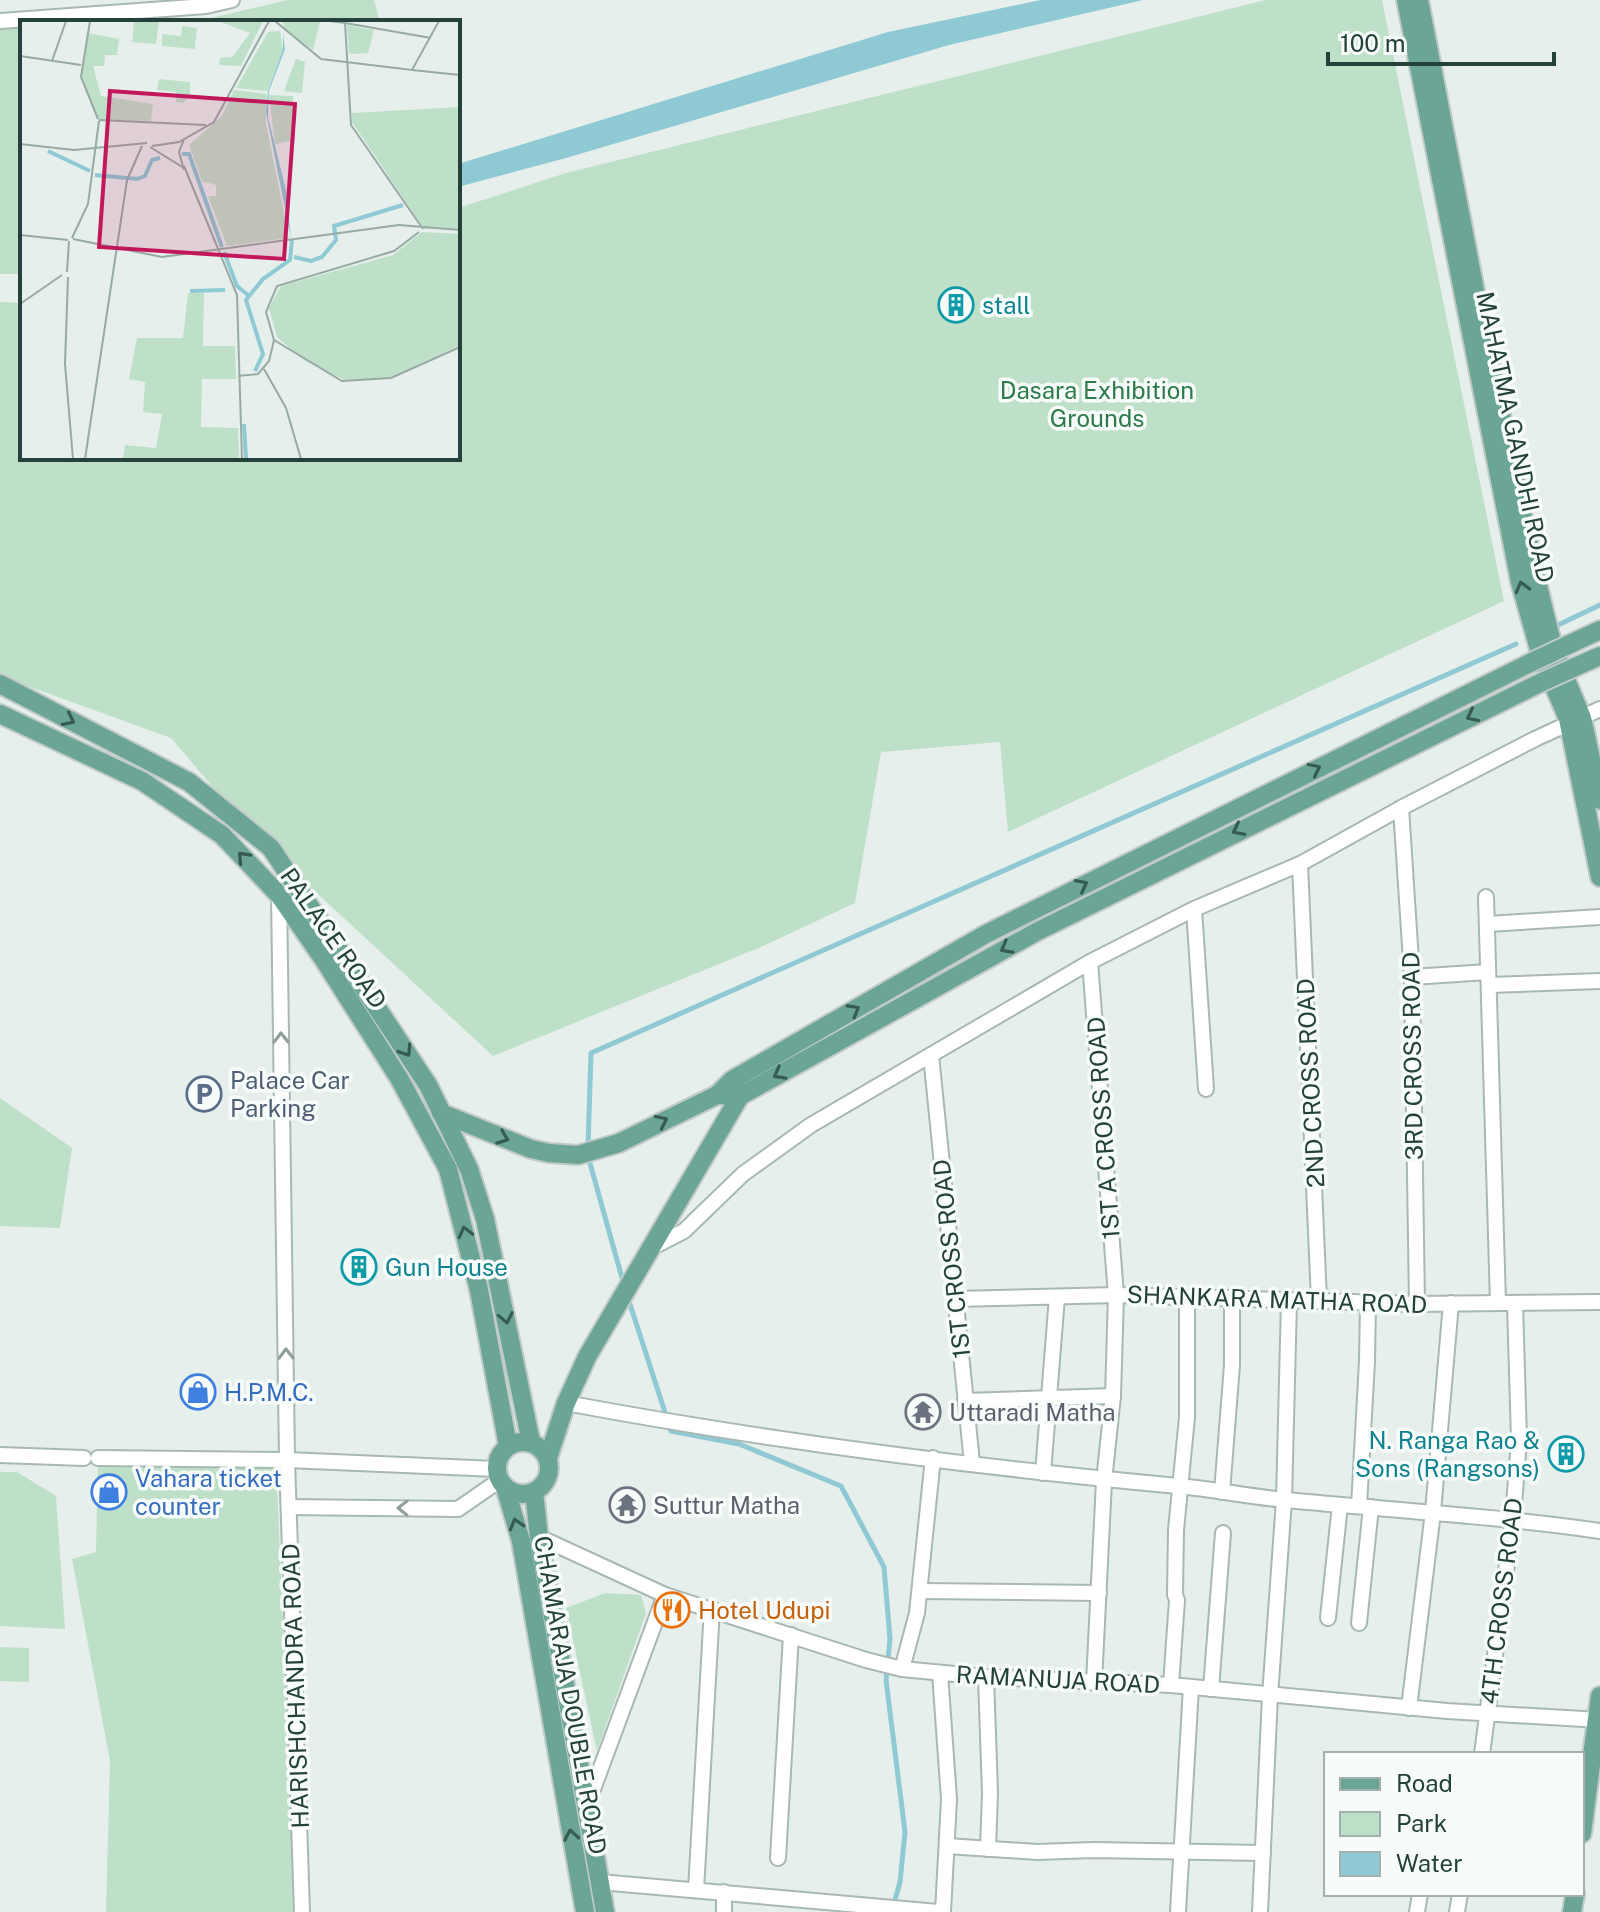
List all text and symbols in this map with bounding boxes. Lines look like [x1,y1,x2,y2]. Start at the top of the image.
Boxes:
scale bar [1328,16,1554,66]
inset map [20,20,460,460]
text: 100 m [1340,29,1406,57]
building icon: stall [937,286,975,324]
street label: MAHATMA GANDHI ROAD [1471,289,1561,585]
place label: stall [982,291,1031,319]
park label: Dasara Exhibition Grounds [1000,376,1194,432]
one-way arrow [1515,580,1531,594]
one-way arrow [1465,706,1480,722]
one-way arrow [61,710,76,726]
one-way arrow [1307,763,1321,779]
one-way arrow [1232,821,1247,836]
one-way arrow [238,852,253,866]
street label: PALACE ROAD [275,862,393,1014]
one-way arrow [1074,879,1089,895]
one-way arrow [1000,939,1015,954]
street label: 3RD CROSS ROAD [1396,952,1428,1160]
street label: 2ND CROSS ROAD [1291,978,1329,1188]
one-way arrow [845,1004,860,1020]
street label: 1ST A CROSS ROAD [1081,1016,1125,1240]
one-way arrow [272,1031,290,1044]
one-way arrow [397,1042,412,1057]
one-way arrow [773,1064,788,1080]
place label: Palace Car Parking [230,1066,350,1122]
parking icon: Palace Car Parking [185,1075,223,1113]
one-way arrow [654,1116,669,1131]
one-way arrow [495,1128,509,1145]
street label: 1ST CROSS ROAD [927,1158,975,1360]
one-way arrow [458,1226,475,1240]
building icon: Gun House [340,1248,378,1286]
place label: Gun House [385,1253,508,1281]
street label: SHANKARA MATHA ROAD [1126,1280,1428,1318]
one-way arrow [497,1311,514,1324]
one-way arrow [277,1347,295,1360]
shop icon: H.P.M.C. [179,1373,217,1411]
place label: H.P.M.C. [224,1378,314,1406]
temple icon: Uttaradi Matha [904,1393,942,1431]
place label: Uttaradi Matha [949,1398,1116,1426]
place label: N. Ranga Rao & Sons (Rangsons) [1355,1426,1540,1482]
building icon: N. Ranga Rao & Sons (Rangsons) [1547,1435,1585,1473]
place label: Vahara ticket counter [135,1464,282,1520]
shop icon: Vahara ticket counter [90,1473,128,1511]
temple icon: Suttur Matha [608,1486,646,1524]
place label: Suttur Matha [653,1491,800,1519]
street label: 4TH CROSS ROAD [1474,1496,1528,1706]
one-way arrow [396,1499,409,1517]
one-way arrow [509,1518,525,1532]
street label: CHAMARAJA DOUBLE ROAD [529,1533,613,1857]
street label: HARISHCHANDRA ROAD [276,1543,314,1829]
restaurant icon: Hotel Udupi [653,1591,691,1629]
place label: Hotel Udupi [698,1596,830,1624]
street label: RAMANUJA ROAD [955,1660,1161,1698]
legend [1324,1752,1584,1896]
text: Road [1396,1769,1453,1797]
text: Park [1396,1809,1447,1837]
one-way arrow [563,1828,580,1842]
text: Water [1396,1849,1463,1877]

